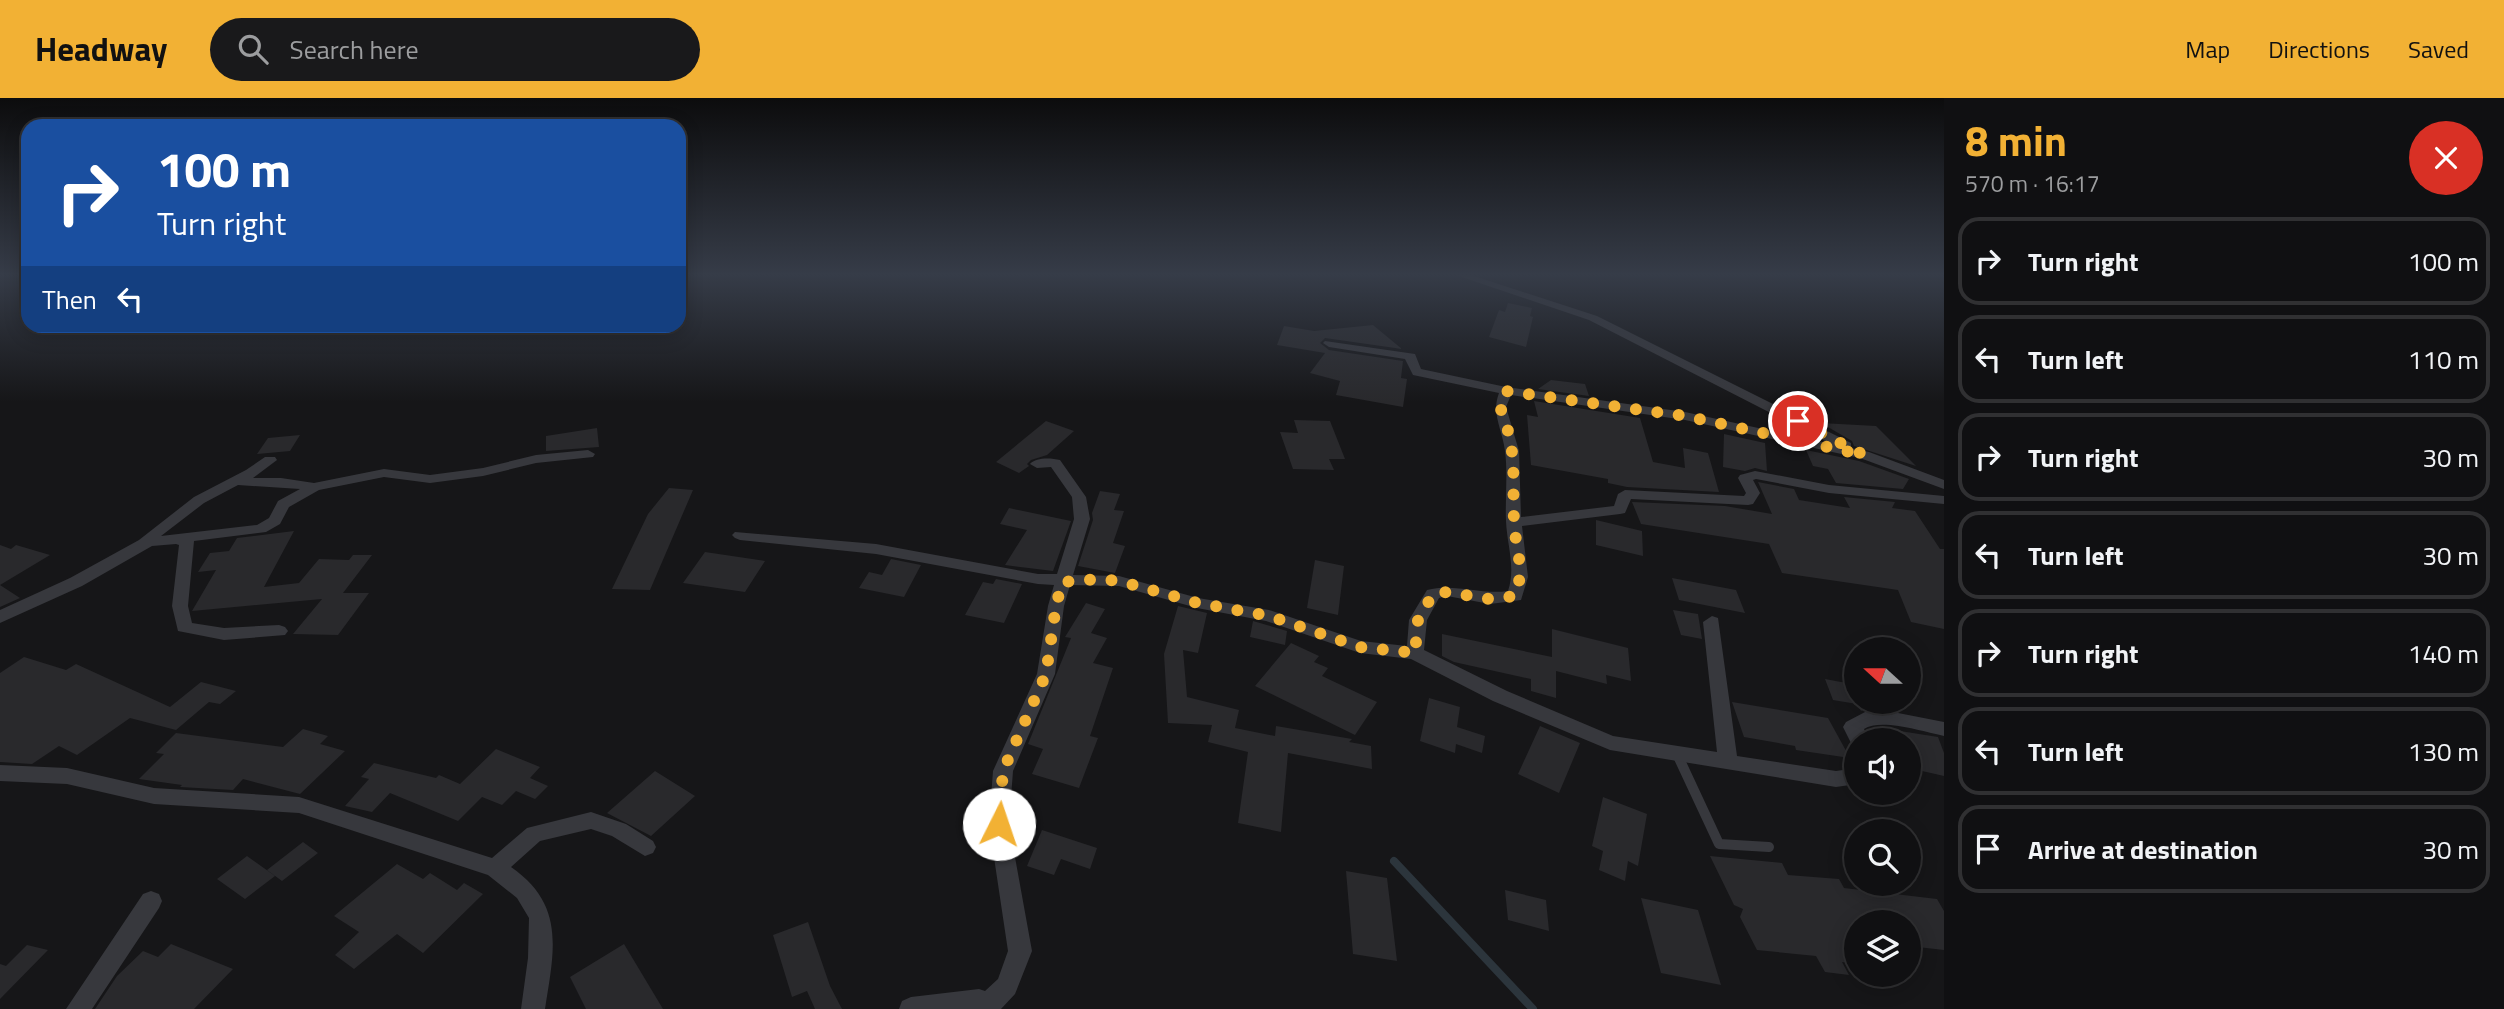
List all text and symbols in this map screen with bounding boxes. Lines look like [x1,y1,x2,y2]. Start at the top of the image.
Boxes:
search box [210,18,700,81]
text: Headway [35,24,168,74]
icon: search [234,30,272,68]
text: Search here [290,30,419,69]
text: Map [2185,31,2230,67]
text: Directions [2268,31,2370,67]
text: Saved [2408,31,2469,67]
text: 8 min [1965,108,2067,172]
button: close [2409,121,2483,195]
text: 100 m [157,131,291,206]
icon: right [42,147,133,238]
text: 570 m · 16:17 [1965,166,2100,201]
text: Turn right [157,199,286,247]
icon: right [1969,242,2007,280]
text: Turn right [2028,242,2139,281]
text: 100 m [2408,242,2479,281]
text: Then [42,280,97,319]
icon: left [111,280,149,318]
icon: left [1969,340,2007,378]
text: Turn left [2028,340,2123,379]
text: 110 m [2408,340,2479,379]
pin [1768,391,1828,451]
icon: arrive [1779,402,1817,440]
icon: right [1969,438,2007,476]
text: Turn right [2028,438,2139,477]
text: 30 m [2422,438,2479,477]
icon: left [1969,536,2007,574]
text: Turn left [2028,536,2123,575]
text: 30 m [2422,536,2479,575]
icon: right [1969,634,2007,672]
text: Turn right [2028,634,2139,673]
text: 140 m [2408,634,2479,673]
north arrow [1844,637,1922,714]
map controls [1844,637,1921,987]
button: sound [1844,728,1921,805]
icon: left [1969,732,2007,770]
text: Turn left [2028,732,2123,771]
text: 130 m [2408,732,2479,771]
position arrow [962,787,1036,861]
button: search [1844,819,1921,896]
icon: arrive [1969,830,2007,868]
text: Arrive at destination [2028,830,2258,869]
text: 30 m [2422,830,2479,869]
button: layers [1844,910,1921,987]

